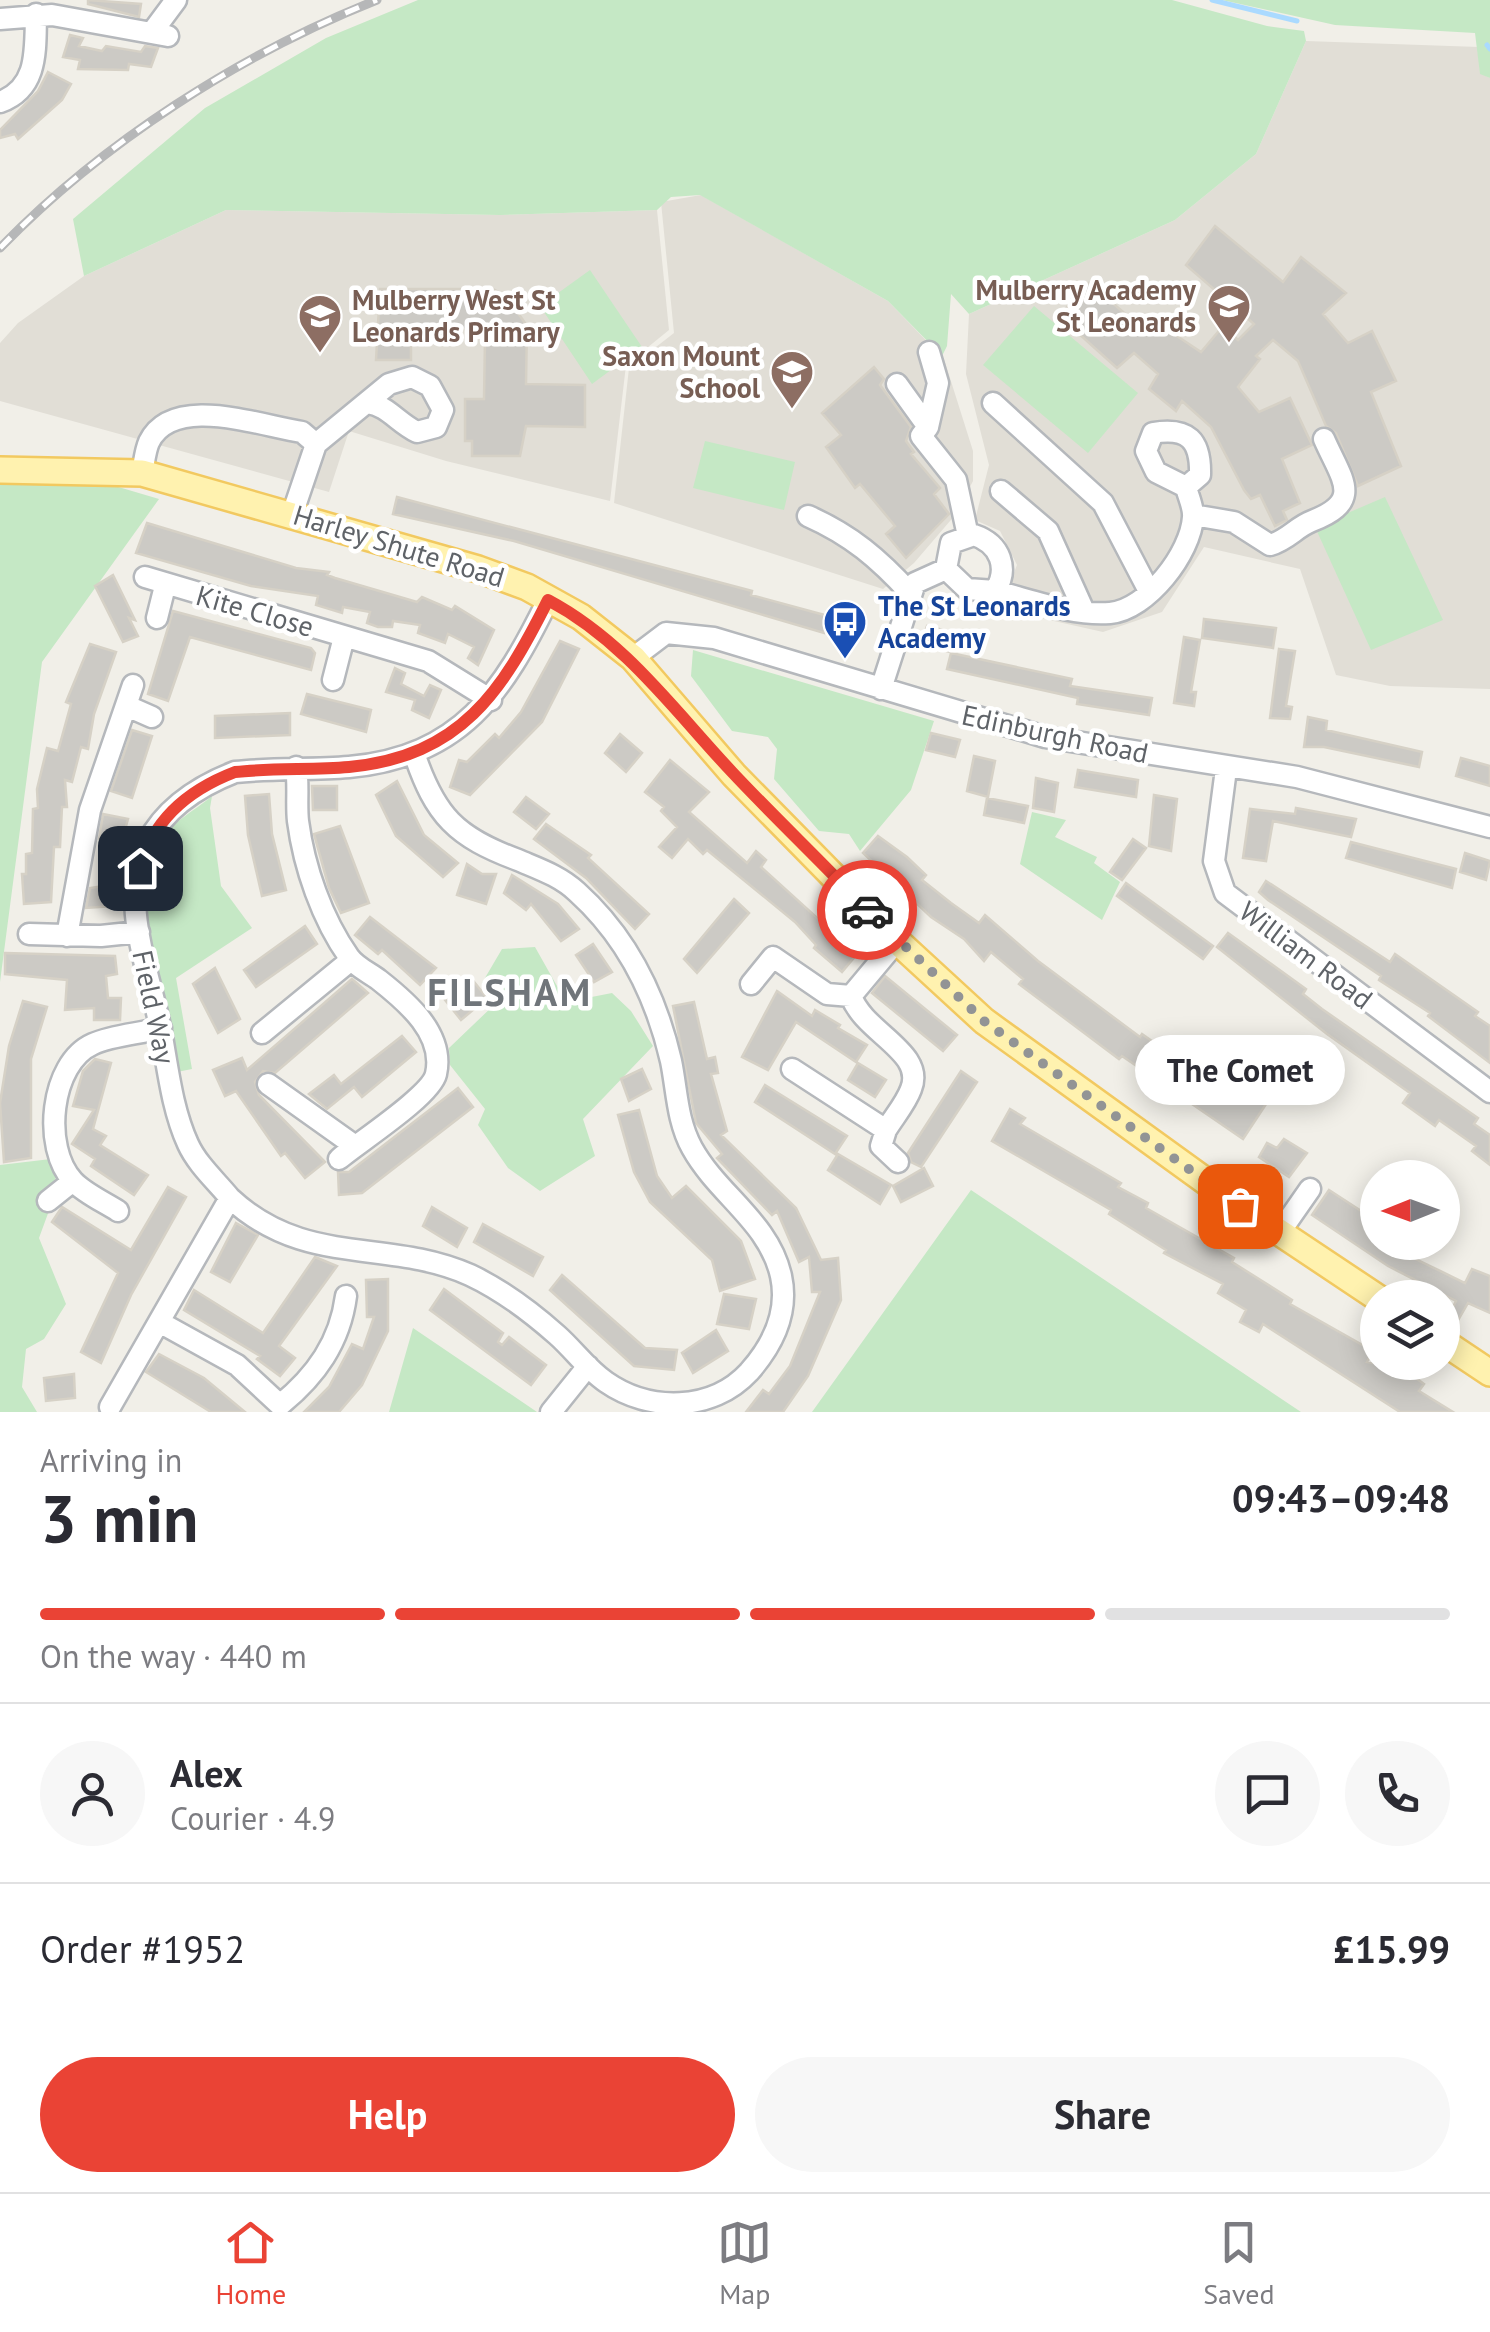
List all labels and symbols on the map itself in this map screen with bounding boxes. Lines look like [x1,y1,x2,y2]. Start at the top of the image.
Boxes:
place label: Mulberry Academy St Leonards [975,271,1197,340]
place label: Mulberry West St Leonards Primary [352,281,560,350]
school or university icon: Mulberry Academy St Leonards [1206,283,1252,344]
school or university icon: Mulberry West St Leonards Primary [297,293,343,354]
place label: Saxon Mount School [602,337,761,406]
school or university icon: Saxon Mount School [769,349,815,410]
street label: Harley Shute Road [289,496,509,595]
street label: Kite Close [192,576,318,645]
place label: The St Leonards Academy [878,587,1071,656]
bus stop icon: The St Leonards Academy [822,599,868,660]
street label: Edinburgh Road [958,696,1152,771]
pin [98,826,183,911]
courier [817,860,917,960]
street label: William Road [1232,892,1380,1017]
street label: Field Way [124,947,185,1067]
district label: FILSHAM [427,967,593,1016]
callout: The Comet [1135,1036,1345,1106]
north arrow [1360,1160,1460,1260]
pin [1198,1164,1283,1249]

